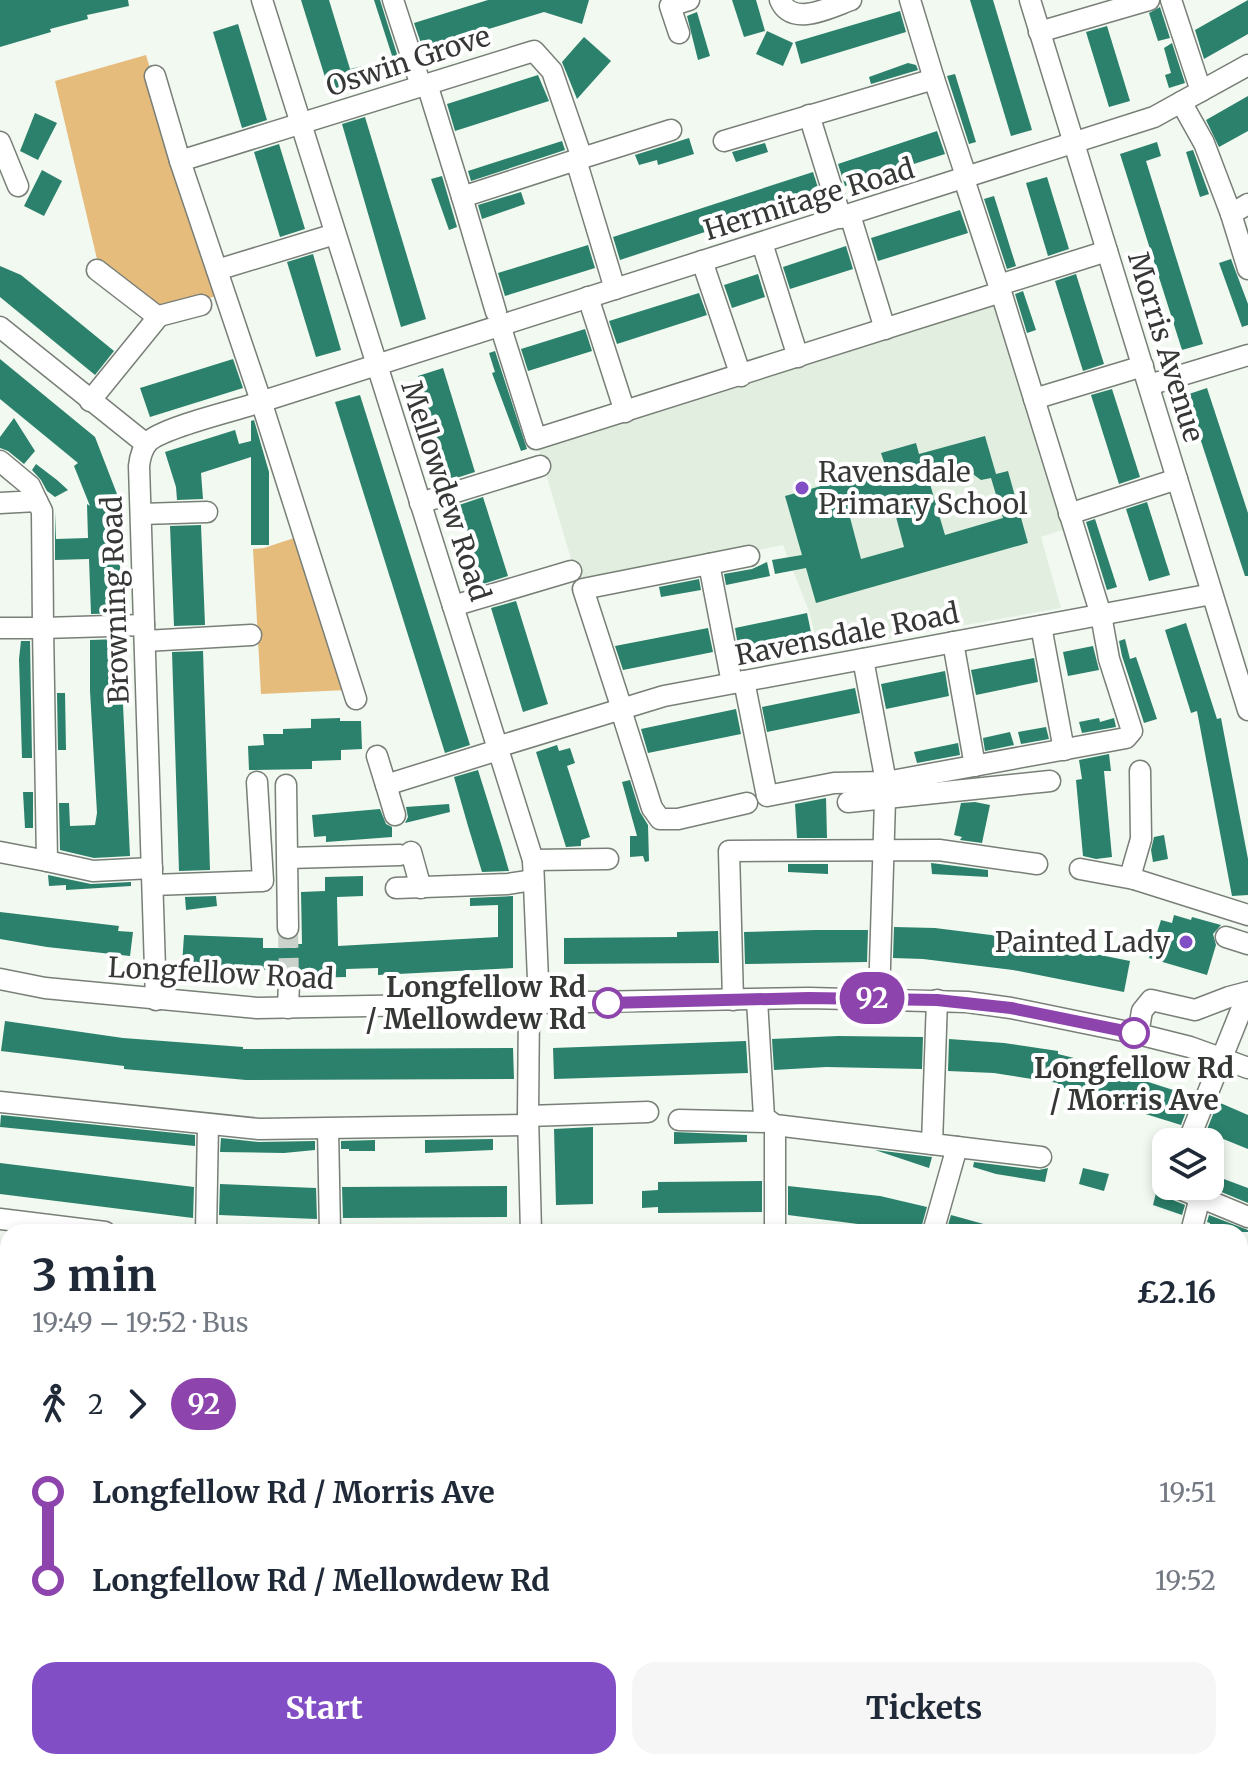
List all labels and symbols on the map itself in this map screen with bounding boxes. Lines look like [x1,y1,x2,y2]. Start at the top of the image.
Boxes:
street label: Oswin Grove [321,18,495,104]
street label: Hermitage Road [700,150,918,248]
street label: Morris Avenue [1120,248,1212,446]
street label: Mellowdew Road [393,376,499,606]
place label: Ravensdale Primary School [818,454,1028,522]
marker: Ravensdale Primary School [793,479,811,497]
street label: Browning Road [93,495,137,705]
street label: Ravensdale Road [732,595,962,673]
place label: Painted Lady [995,924,1171,960]
marker: Painted Lady [1177,933,1195,951]
street label: Longfellow Road [107,949,335,997]
place label: Longfellow Rd / Mellowdew Rd [365,969,586,1037]
line badge: 92 [836,972,908,1024]
marker: Longfellow Rd / Mellowdew Rd [593,988,623,1018]
marker: Longfellow Rd / Morris Ave [1119,1018,1149,1048]
place label: Longfellow Rd / Morris Ave [1034,1050,1234,1118]

